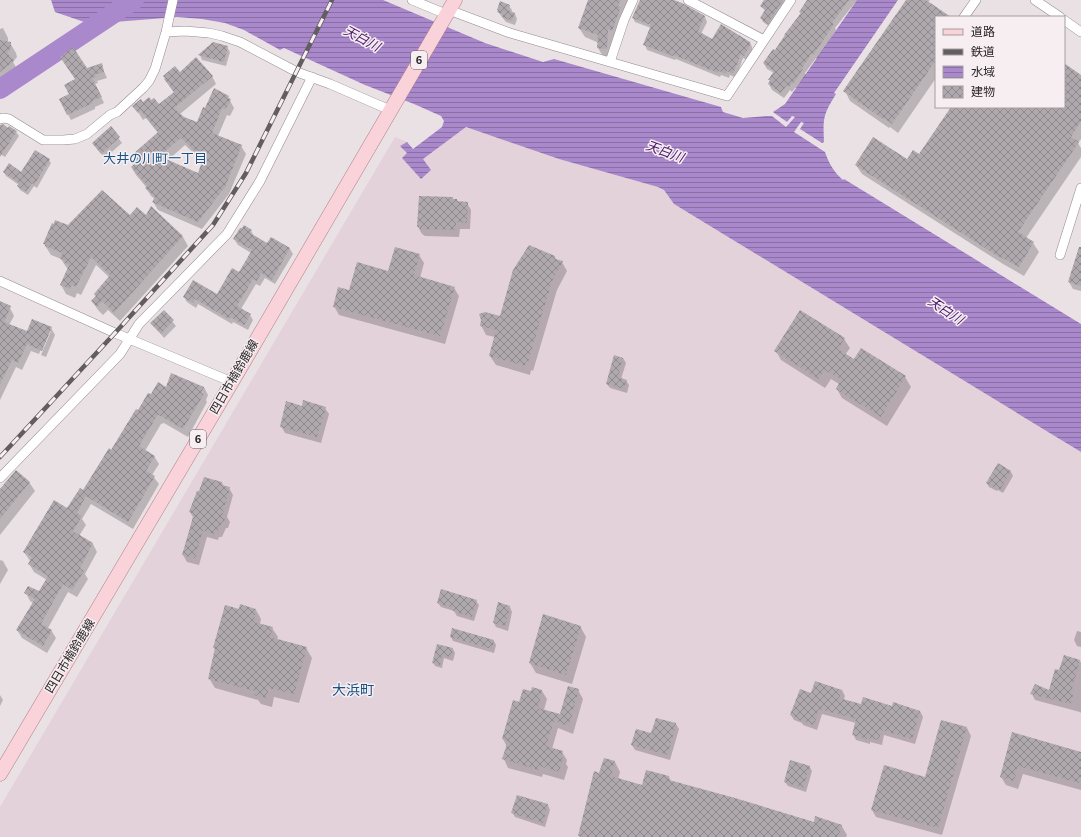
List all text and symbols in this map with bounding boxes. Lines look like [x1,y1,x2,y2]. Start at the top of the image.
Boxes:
legend [935,16,1065,108]
water label: 天白川 [341,20,386,56]
text: 道路 [971,22,995,39]
text: 鉄道 [971,42,995,59]
road number: 6 [411,51,427,69]
text: 水域 [971,62,995,79]
text: 建物 [971,82,995,99]
water label: 天白川 [644,135,689,167]
district label: 大井の川町一丁目 [103,148,207,167]
water label: 天白川 [925,291,969,329]
street label: 四日市楠鈴鹿線 [204,336,261,417]
road number: 6 [190,430,206,448]
street label: 四日市楠鈴鹿線 [40,615,98,696]
district label: 大浜町 [332,679,374,699]

